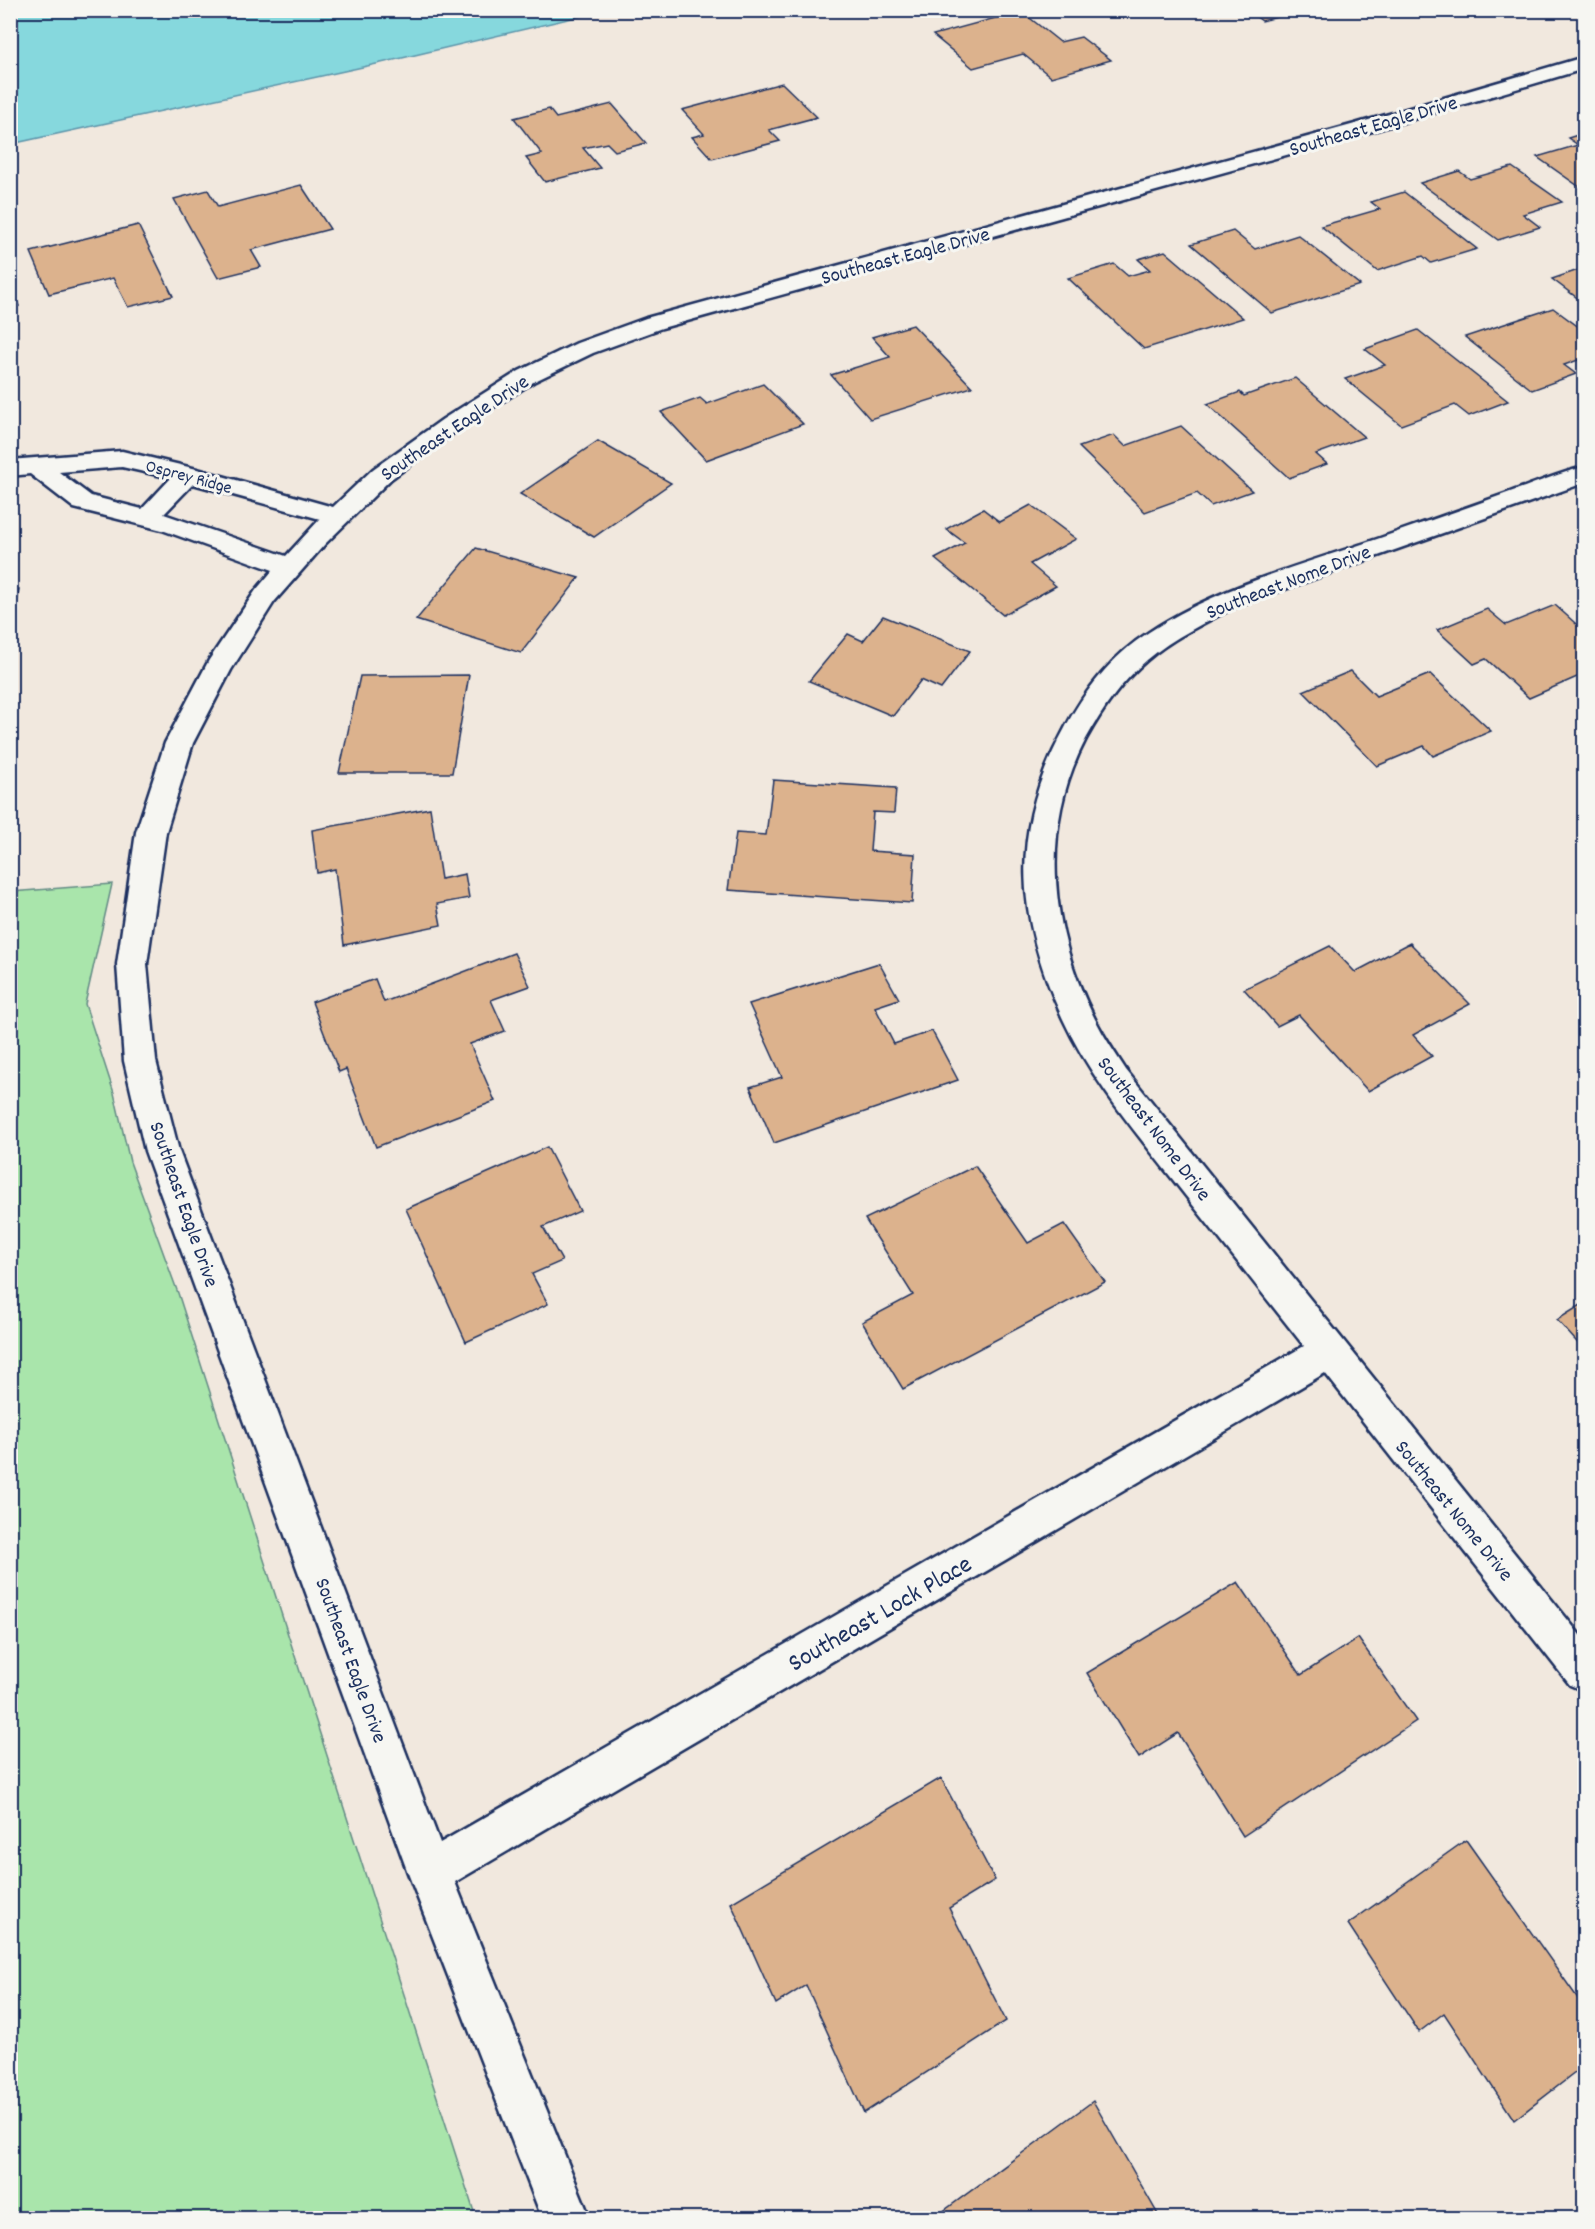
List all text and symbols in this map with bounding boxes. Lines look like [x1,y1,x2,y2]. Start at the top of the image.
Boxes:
street label: Southeast Eagle Drive [1286,90,1461,166]
street label: Southeast Eagle Drive [818,221,994,295]
street label: Southeast Eagle Drive [375,369,536,490]
street label: Osprey Ridge [142,455,234,502]
street label: Southeast Nome Drive [1202,539,1376,629]
street label: Southeast Nome Drive [1088,1051,1217,1208]
street label: Southeast Eagle Drive [140,1118,225,1292]
street label: Southeast Nome Drive [1386,1435,1519,1589]
street label: Southeast Lock Place [782,1547,980,1683]
street label: Southeast Eagle Drive [305,1574,393,1748]

